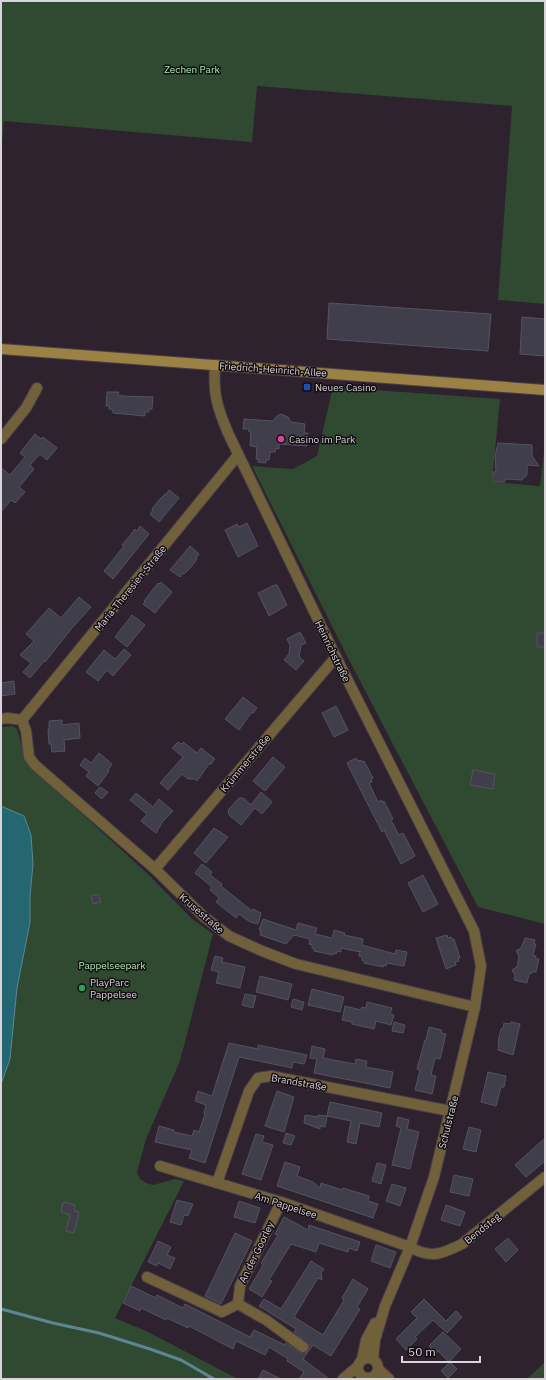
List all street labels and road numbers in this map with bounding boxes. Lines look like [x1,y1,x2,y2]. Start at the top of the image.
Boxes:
street label: Friedrich-Heinrich-Allee [219,359,328,380]
street label: Maria-Theresien-Straße [92,542,169,634]
street label: Heinrichstraße [312,618,353,685]
street label: Krümmerstraße [217,731,274,795]
street label: Krusestraße [177,890,227,937]
street label: Brandstraße [270,1071,328,1094]
street label: Schulstraße [436,1094,461,1150]
street label: Am Pappelsee [253,1189,319,1222]
street label: Bendsteg [462,1210,503,1247]
street label: An der Goorley [236,1219,277,1285]

